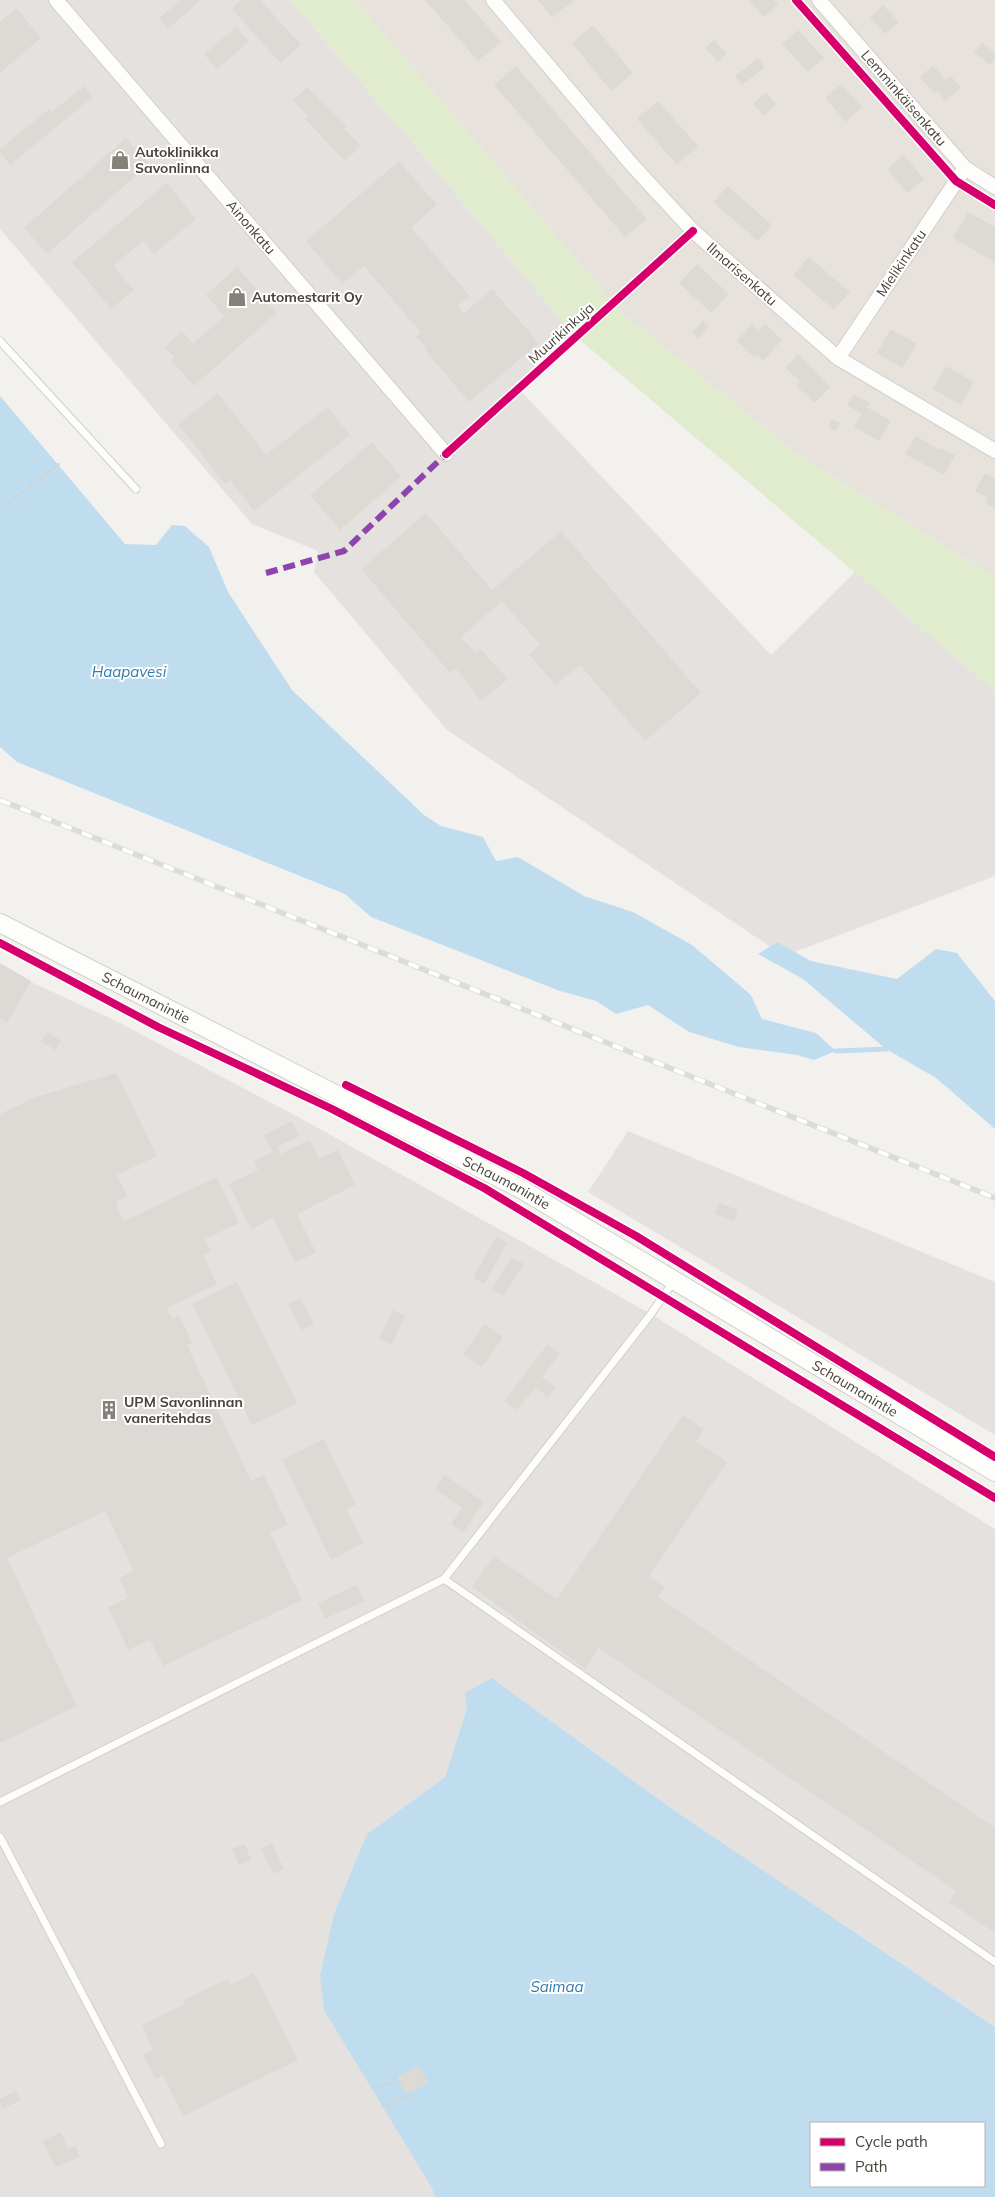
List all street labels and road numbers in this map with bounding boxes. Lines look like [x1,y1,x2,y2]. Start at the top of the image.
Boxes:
street label: Lemminkäisenkatu [857,46,951,150]
street label: Ainonkatu [222,196,280,258]
street label: Mielikinkatu [872,226,930,300]
street label: Ilmarisenkatu [703,239,781,309]
street label: Muurikinkuja [524,299,598,367]
street label: Schaumanintie [99,968,193,1028]
street label: Schaumanintie [460,1152,553,1213]
street label: Schaumanintie [809,1356,901,1421]

